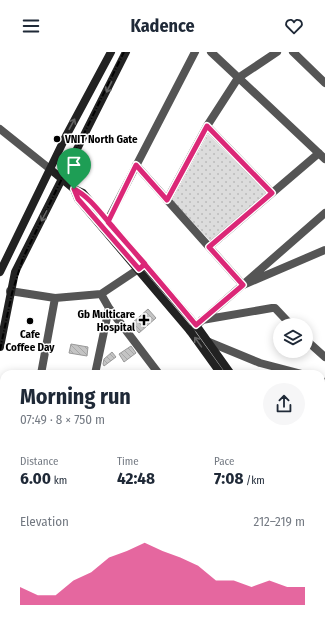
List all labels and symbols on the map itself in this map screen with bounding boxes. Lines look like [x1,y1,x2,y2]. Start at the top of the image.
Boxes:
one-way arrow [105,81,112,93]
one-way arrow [69,118,76,130]
place label: VNIT North Gate [64,133,138,146]
marker: VNIT North Gate [52,134,62,144]
pin [57,148,91,189]
one-way arrow [40,209,48,221]
place label: Gb Multicare Hospital [77,308,136,334]
marker: Gb Multicare Hospital [138,314,150,326]
marker: Cafe Coffee Day [25,316,35,326]
place label: Cafe Coffee Day [6,328,55,354]
one-way arrow [194,337,202,348]

